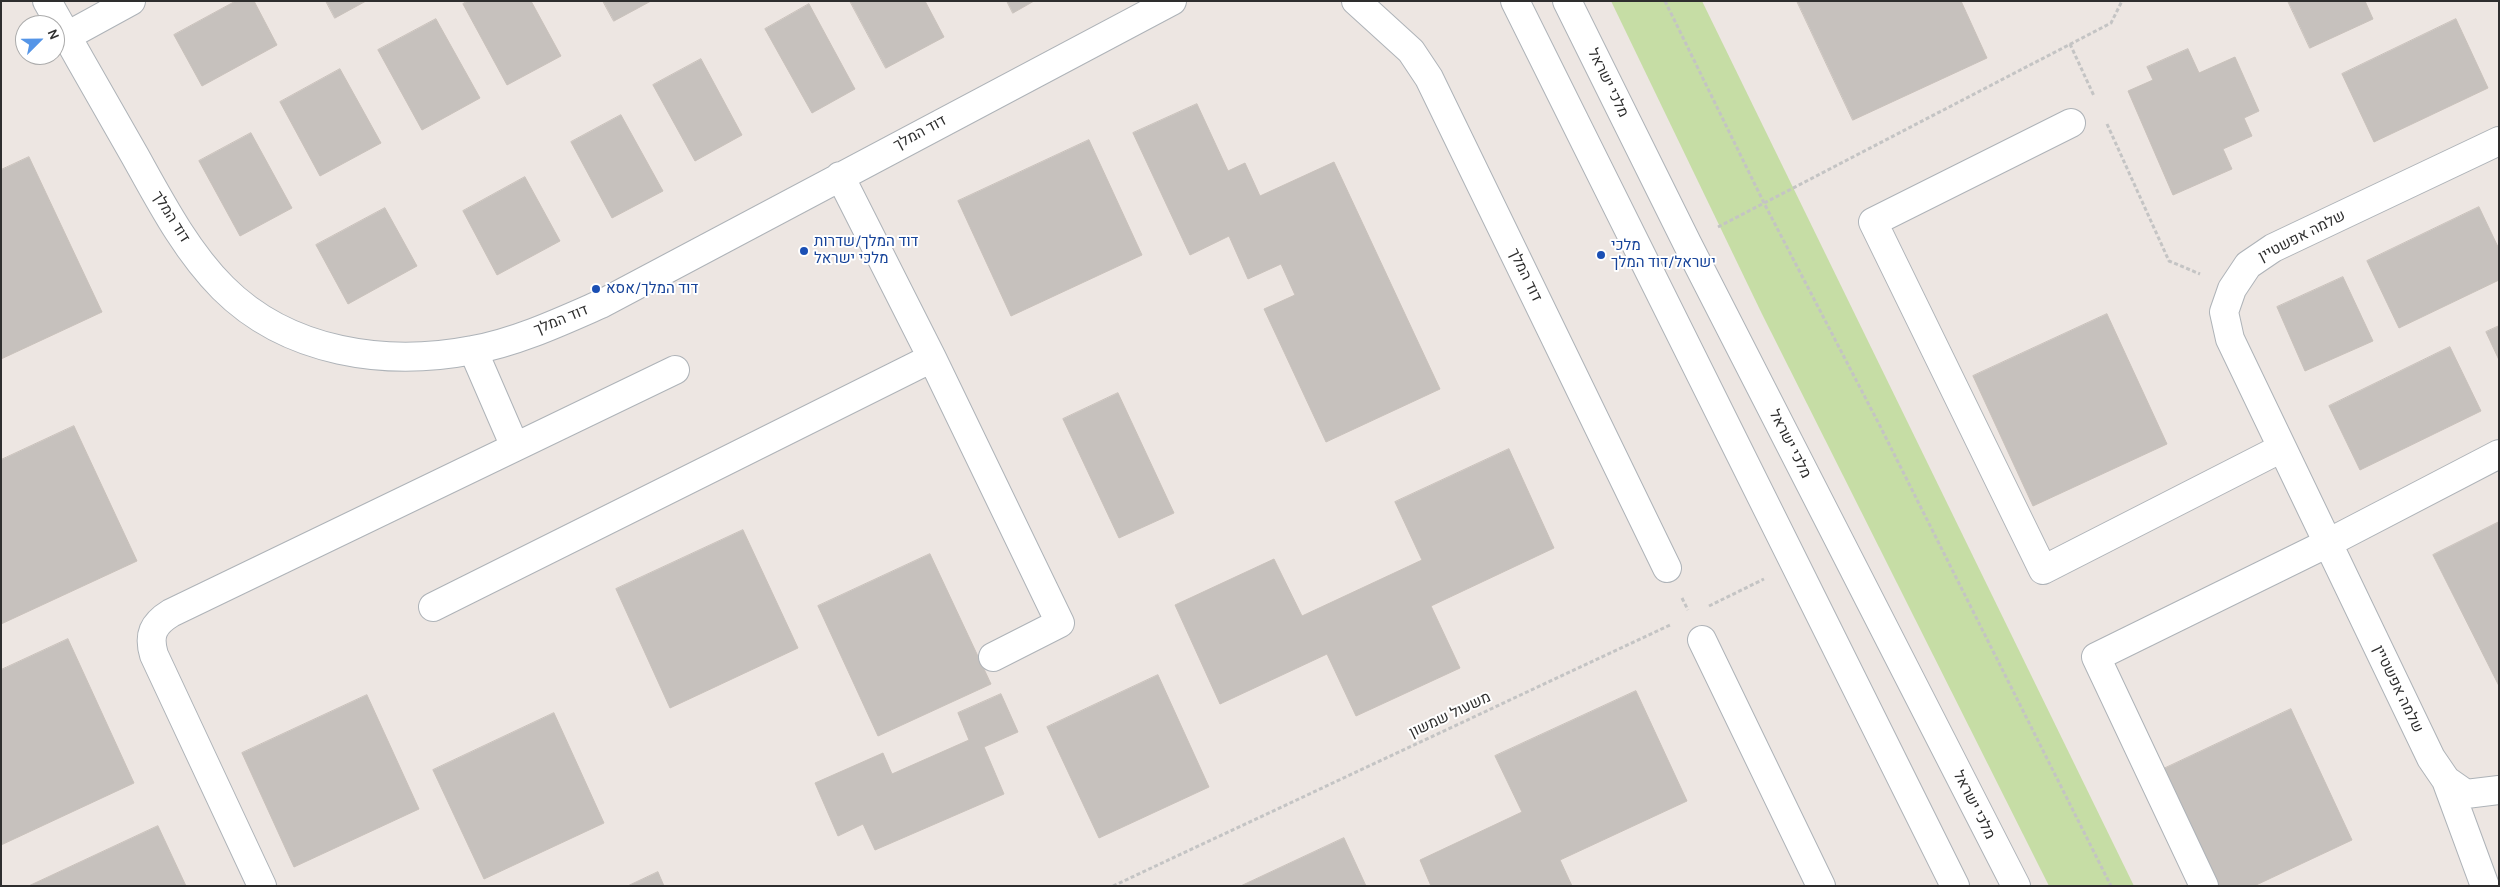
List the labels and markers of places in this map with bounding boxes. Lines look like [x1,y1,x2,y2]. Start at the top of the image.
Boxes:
place label: דוד המלך/שדרות מלכי ישראל [814,233,918,268]
place label: מלכי ישראל/דוד המלך [1611,237,1716,272]
marker: דוד המלך/שדרות מלכי ישראל [798,245,810,257]
marker: מלכי ישראל/דוד המלך [1595,249,1607,261]
place label: דוד המלך/אסא [606,280,698,298]
marker: דוד המלך/אסא [590,283,602,295]

